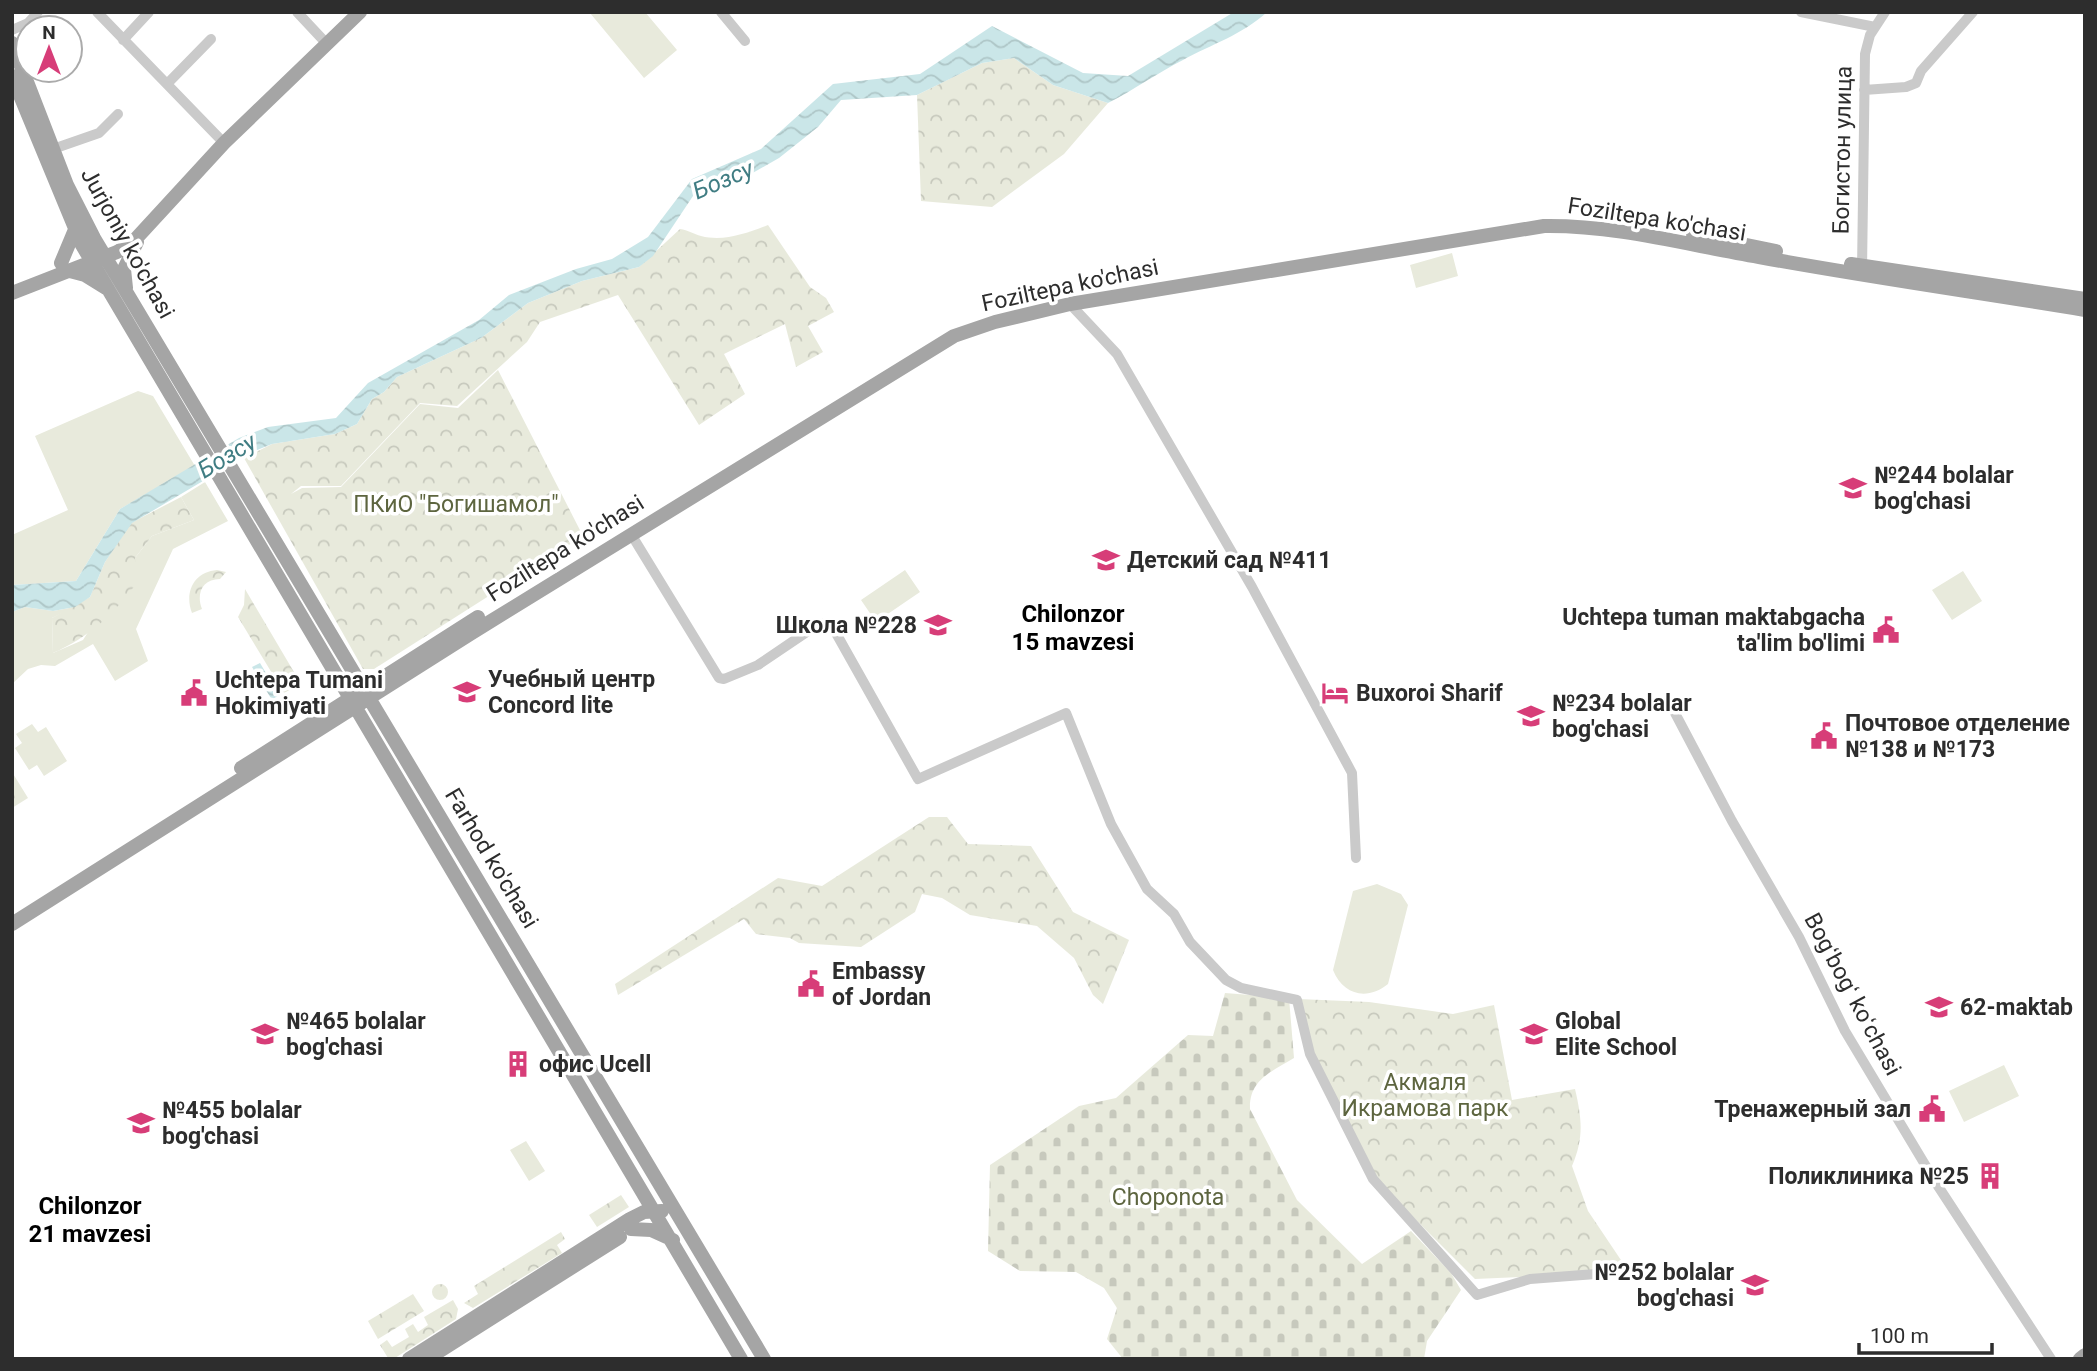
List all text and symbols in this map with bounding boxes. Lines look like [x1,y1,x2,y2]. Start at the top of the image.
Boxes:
north arrow [14,14,84,84]
text: N [42,21,56,44]
street label: Богистон улица [1828,66,1857,234]
water label: Бозсу [688,154,758,205]
street label: Jurjoniy ko'chasi [75,163,180,323]
street label: Foziltepa ko'chasi [1566,192,1748,247]
street label: Foziltepa ko'chasi [979,254,1161,317]
water label: Бозсу [193,427,262,484]
place label: №244 bolalar bog'chasi [1874,462,2014,515]
school or university icon: №244 bolalar bog'chasi [1838,473,1868,503]
street label: Foziltepa ko'chasi [482,489,649,608]
park label: ПКиО "Богишамол" [353,491,559,518]
school or university icon: Детский сад №411 [1091,545,1121,575]
place label: Детский сад №411 [1127,547,1332,574]
district label: Chilonzor 15 mavzesi [1012,600,1134,656]
place label: Uchtepa tuman maktabgacha ta'lim bo'limi [1562,604,1865,657]
school or university icon: Школа №228 [923,610,953,640]
place label: Школа №228 [776,612,917,639]
public building icon: Uchtepa tuman maktabgacha ta'lim bo'limi [1871,615,1901,645]
place label: Учебный центр Concord lite [488,666,655,719]
place label: Uchtepa Tumani Hokimiyati [215,667,383,720]
school or university icon: Учебный центр Concord lite [452,677,482,707]
public building icon: Uchtepa Tumani Hokimiyati [179,678,209,708]
hotel icon: Buxoroi Sharif [1320,678,1350,708]
place label: Buxoroi Sharif [1356,680,1504,707]
place label: №234 bolalar bog'chasi [1552,690,1692,743]
school or university icon: №234 bolalar bog'chasi [1516,701,1546,731]
place label: Почтовое отделение №138 и №173 [1845,710,2070,763]
public building icon: Почтовое отделение №138 и №173 [1809,721,1839,751]
street label: Farhod ko'chasi [439,783,544,933]
street label: Bogʻbogʻ koʻchasi [1798,909,1907,1080]
place label: Embassy of Jordan [832,958,931,1011]
public building icon: Embassy of Jordan [796,969,826,999]
school or university icon: 62-maktab [1924,992,1954,1022]
place label: 62-maktab [1960,994,2073,1021]
place label: №465 bolalar bog'chasi [286,1008,426,1061]
place label: Global Elite School [1555,1008,1677,1061]
school or university icon: №465 bolalar bog'chasi [250,1019,280,1049]
school or university icon: Global Elite School [1519,1019,1549,1049]
building icon: офис Ucell [503,1049,533,1079]
place label: офис Ucell [539,1051,651,1078]
park label: Акмаля Икрамова парк [1342,1069,1509,1122]
public building icon: Тренажерный зал [1917,1094,1947,1124]
place label: Тренажерный зал [1714,1096,1911,1123]
place label: №455 bolalar bog'chasi [162,1097,302,1150]
school or university icon: №455 bolalar bog'chasi [126,1108,156,1138]
building icon: Поликлиника №25 [1975,1161,2005,1191]
place label: Поликлиника №25 [1768,1163,1969,1190]
park label: Choponota [1112,1184,1224,1211]
district label: Chilonzor 21 mavzesi [29,1192,151,1248]
place label: №252 bolalar bog'chasi [1594,1259,1735,1312]
school or university icon: №252 bolalar bog'chasi [1740,1270,1770,1300]
scale bar [1859,1312,1992,1356]
text: 100 m [1870,1324,1929,1348]

